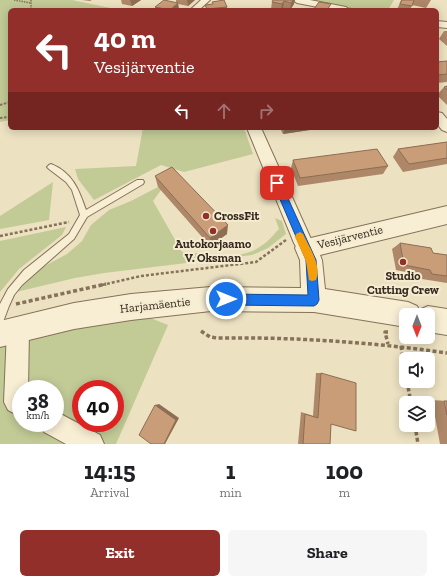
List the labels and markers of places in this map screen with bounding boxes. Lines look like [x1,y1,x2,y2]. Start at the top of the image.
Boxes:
pin [260,166,294,200]
place label: CrossFit [214,209,260,223]
marker: CrossFit [201,211,211,221]
marker: Autokorjaamo V. Oksman [208,226,218,236]
place label: Autokorjaamo V. Oksman [175,237,252,265]
marker: Studio Cutting Crew [398,257,408,267]
place label: Studio Cutting Crew [367,269,440,297]

